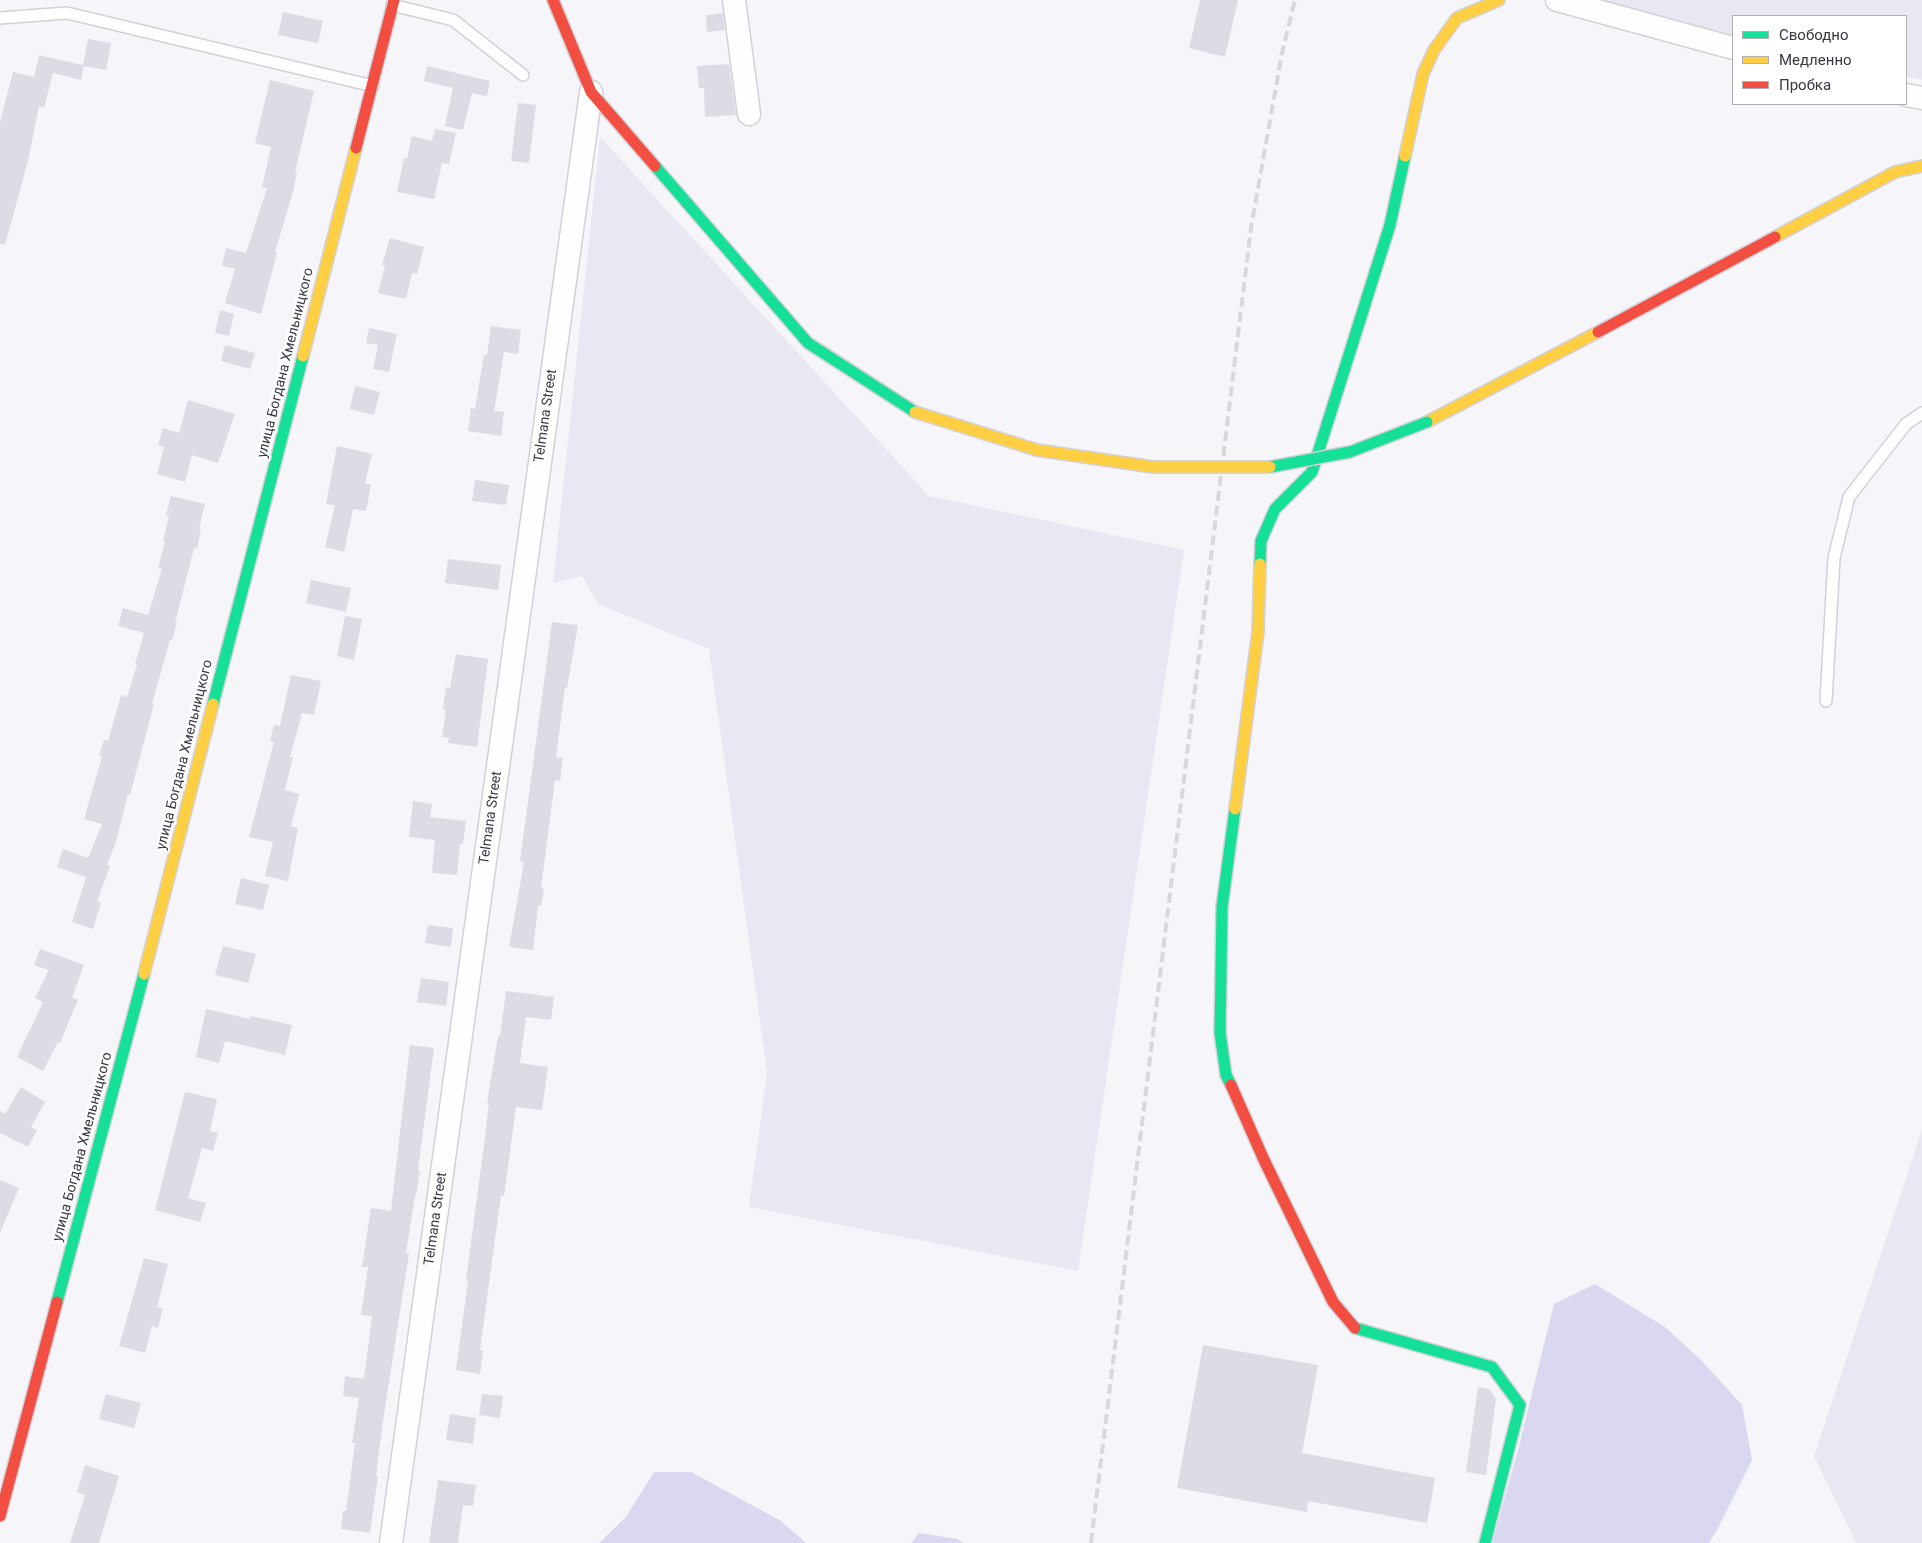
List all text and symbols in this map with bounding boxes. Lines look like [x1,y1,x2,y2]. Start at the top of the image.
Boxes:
legend [1732,15,1907,105]
text: Свободно [1779,26,1848,44]
text: Медленно [1779,51,1852,69]
text: Пробка [1779,76,1831,94]
street label: улица Богдана Хмельницкого [254,266,318,460]
street label: Telmana Street [531,368,561,464]
street label: улица Богдана Хмельницкого [153,658,217,852]
street label: Telmana Street [476,770,506,866]
street label: улица Богдана Хмельницкого [50,1050,116,1244]
street label: Telmana Street [421,1171,451,1267]

